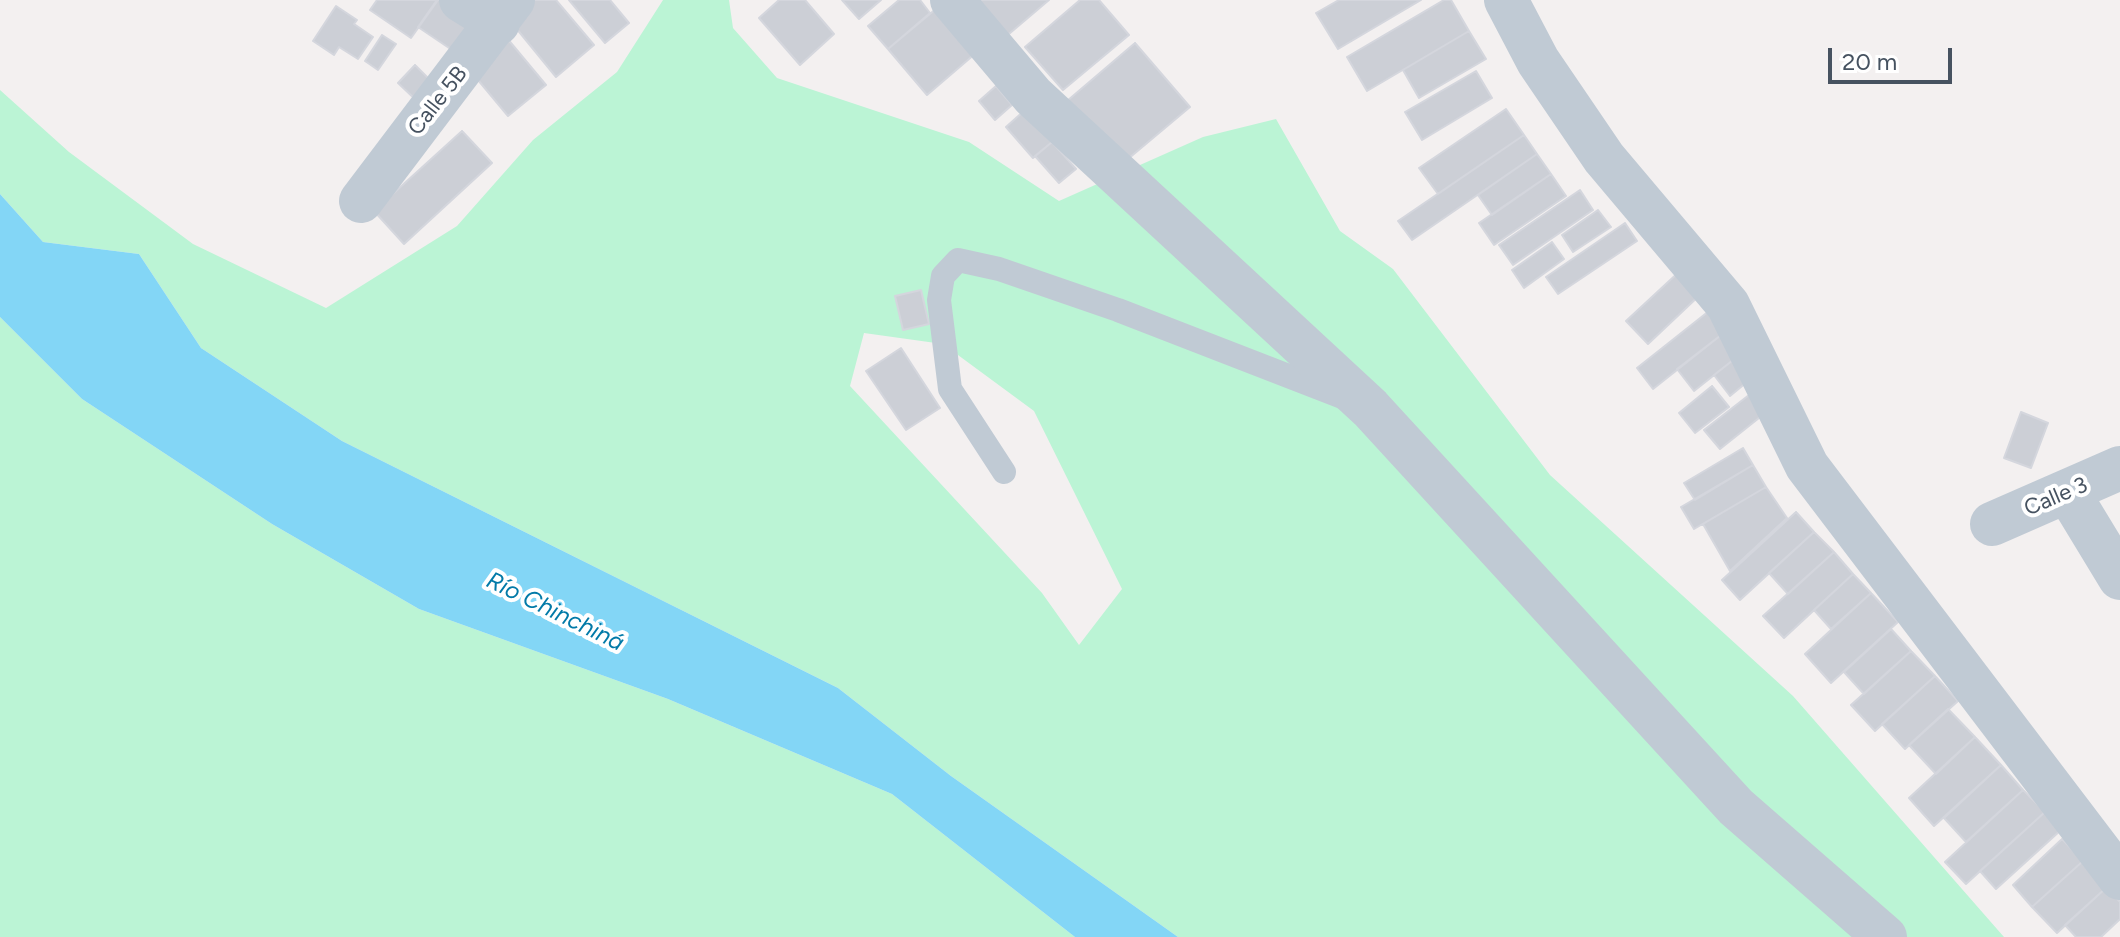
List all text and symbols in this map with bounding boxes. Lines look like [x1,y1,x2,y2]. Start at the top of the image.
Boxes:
scale bar [1832,32,1956,82]
text: 20 m [1842,47,1897,76]
street label: Calle 5B [403,61,473,141]
street label: Calle 3 [2020,472,2092,522]
water label: Río Chinchiná [481,566,629,658]

